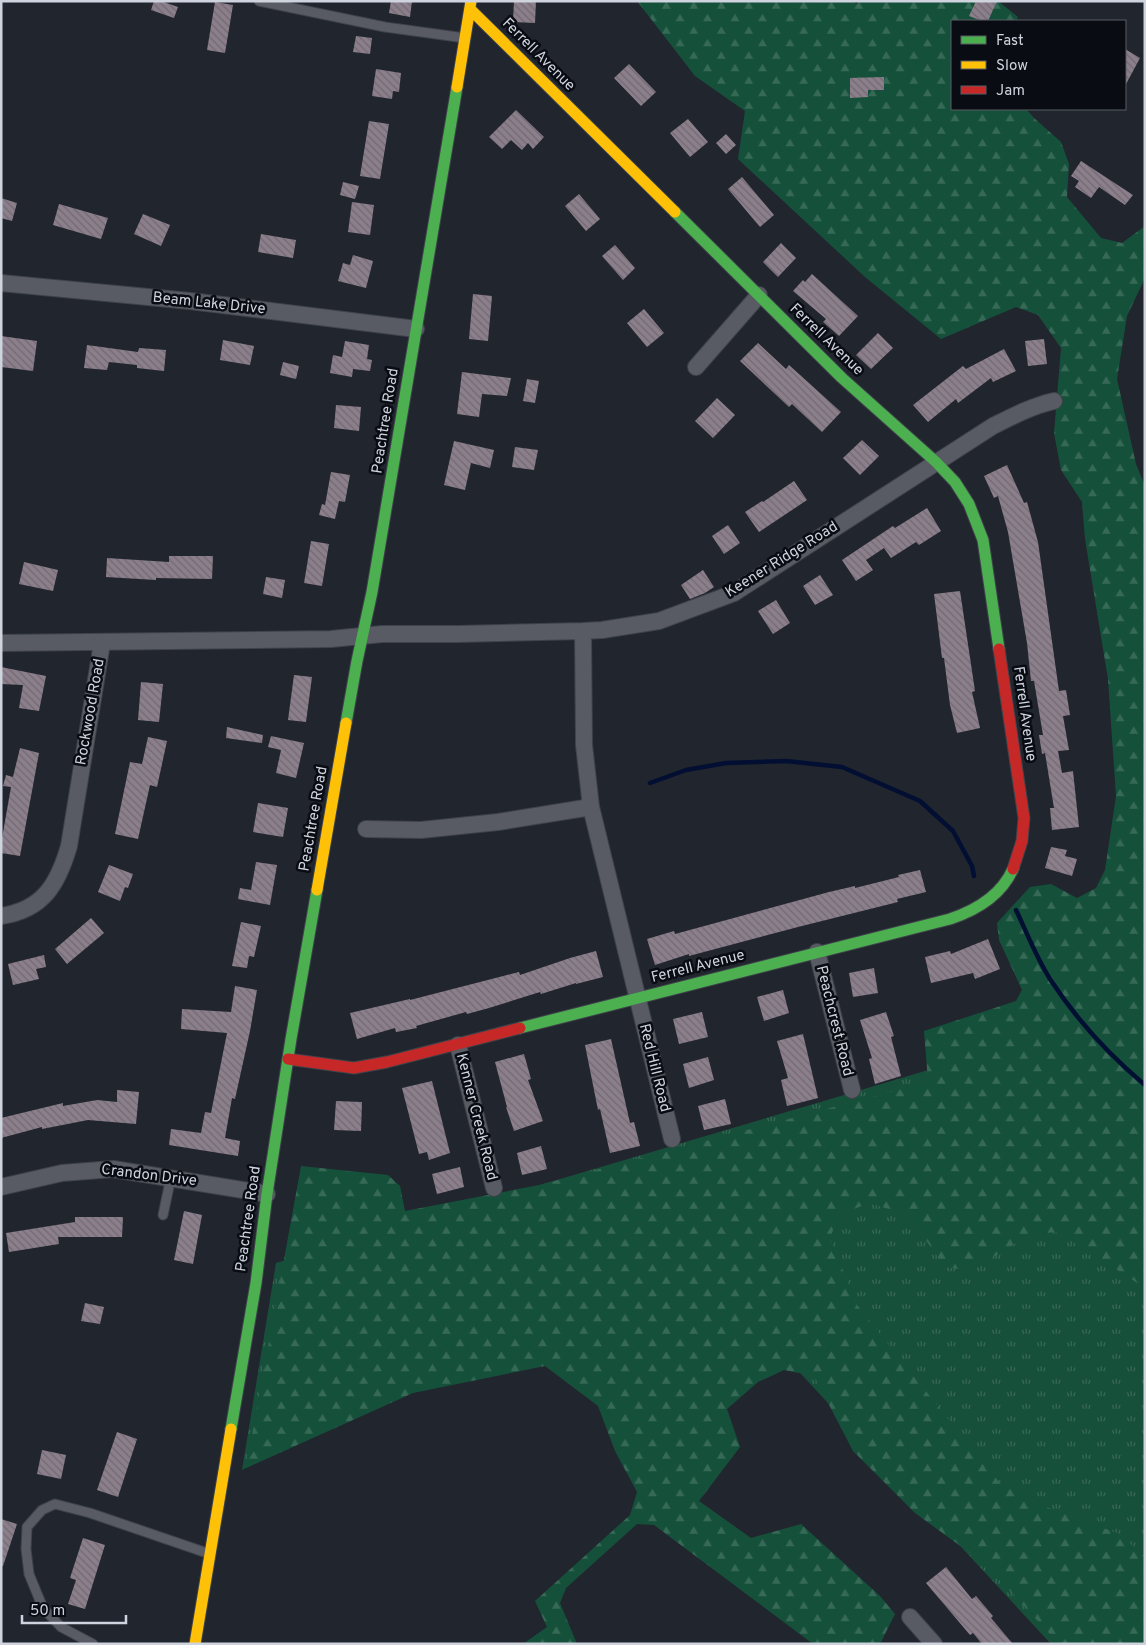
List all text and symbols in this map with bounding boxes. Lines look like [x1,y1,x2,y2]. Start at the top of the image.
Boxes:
street label: Ferrell Avenue [497,14,579,96]
legend [951,20,1126,110]
text: Fast [996,32,1024,51]
text: Slow [996,57,1028,76]
text: Jam [996,82,1025,101]
street label: Beam Lake Drive [152,289,266,319]
street label: Ferrell Avenue [785,300,867,380]
street label: Peachtree Road [368,367,404,475]
street label: Keener Ridge Road [722,518,842,602]
street label: Rockwood Road [72,657,110,767]
street label: Ferrell Avenue [1008,665,1040,763]
street label: Peachtree Road [295,765,333,873]
street label: Ferrell Avenue [649,946,747,988]
street label: Peachcrest Road [811,964,857,1078]
street label: Red Hill Road [634,1022,674,1114]
street label: Kenner Creek Road [451,1051,501,1183]
street label: Crandon Drive [100,1161,198,1191]
street label: Peachtree Road [232,1165,266,1273]
scale bar [22,1592,126,1624]
text: 50 m [30,1602,65,1621]

